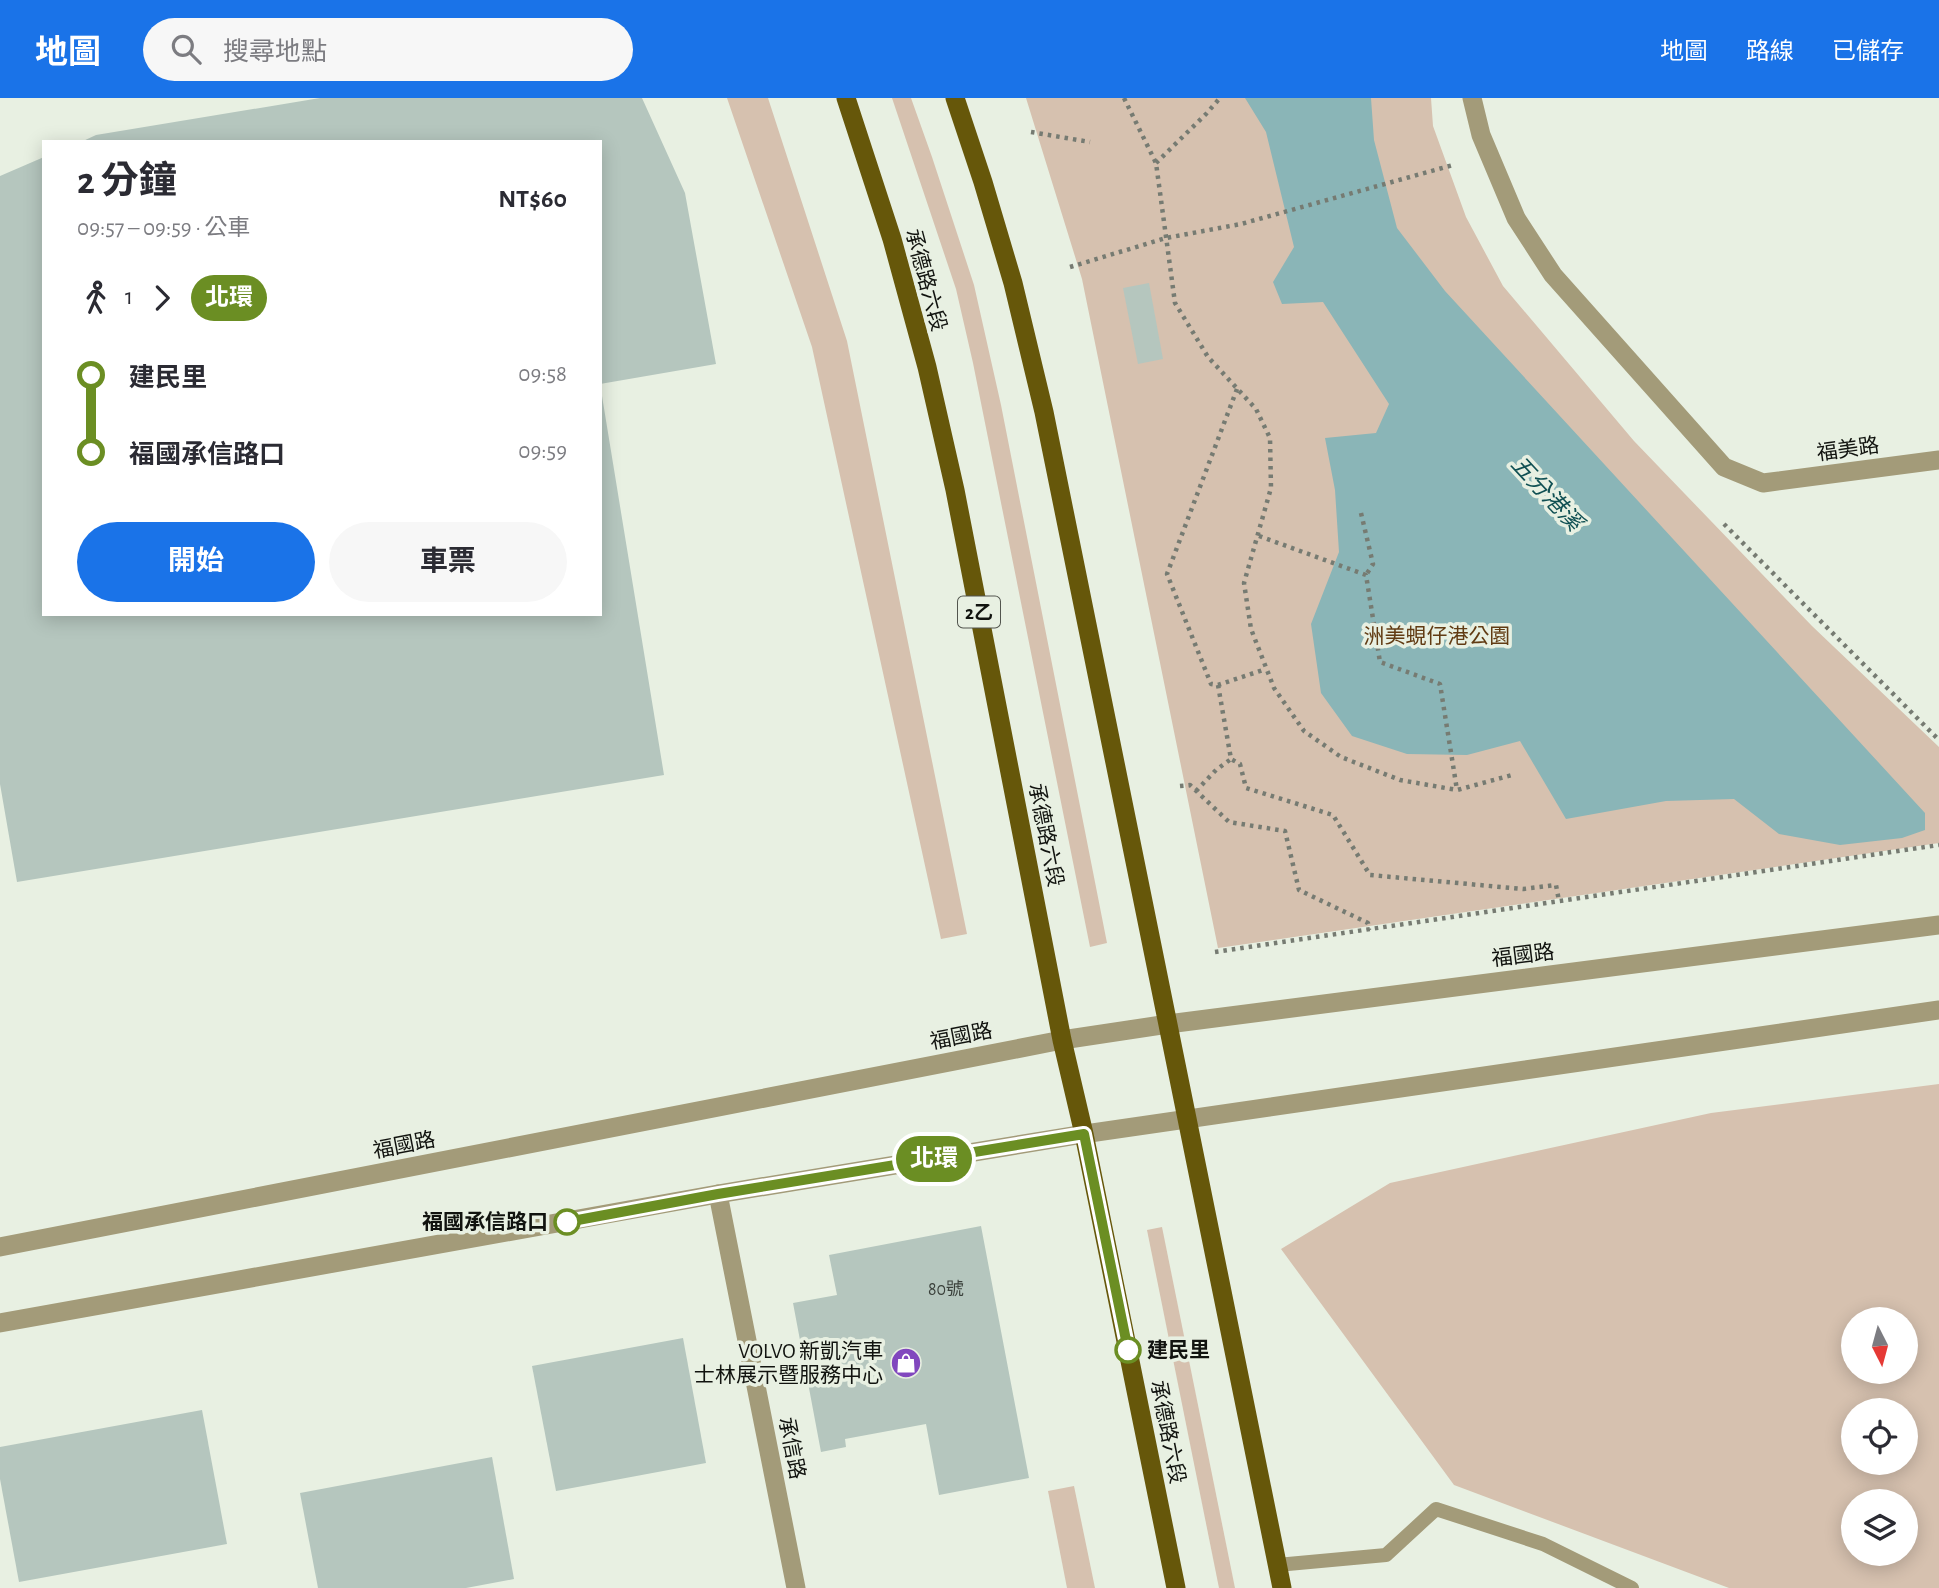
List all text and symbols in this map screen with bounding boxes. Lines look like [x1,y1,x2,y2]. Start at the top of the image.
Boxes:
search box [143,18,633,81]
icon: search [167,30,205,68]
text: 地圖 [35,37,101,70]
text: 搜尋地點 [223,39,327,65]
text: 地圖 [1660,40,1708,64]
text: 路線 [1746,40,1794,64]
text: 已儲存 [1832,40,1904,64]
text: 2 分鐘 [77,163,177,201]
text: NT$60 [498,186,567,212]
text: 09:57 – 09:59 · 公車 [77,217,250,240]
street label: 承德路六段 [902,226,950,334]
icon: walk [77,279,115,317]
icon: forward [143,279,181,317]
text: 1 [125,286,133,309]
text: 北環 [205,286,253,310]
text: 09:58 [518,363,567,386]
text: 建民里 [129,365,207,391]
street label: 福美路 [1815,434,1881,464]
text: 09:59 [518,440,567,463]
text: 福國承信路口 [129,442,285,468]
water label: 五分港溪 [1506,451,1589,538]
button: 開始 [77,522,315,602]
button: 車票 [329,522,567,602]
road number: 2乙 [958,597,1000,628]
park label: 洲美蜆仔港公園 [1364,625,1511,647]
street label: 承德路六段 [1025,781,1067,889]
street label: 福國路 [1490,940,1556,970]
street label: 福國路 [928,1019,994,1053]
street label: 福國路 [371,1128,437,1162]
line badge: 北環 [902,1136,965,1182]
text: 北環 [910,1147,958,1171]
marker: 福國承信路口 [554,1209,580,1235]
place label: 福國承信路口 [422,1210,548,1233]
house number: 80號 [928,1279,964,1299]
north arrow [1841,1307,1918,1384]
map controls [1841,1307,1918,1566]
marker: 建民里 [1115,1337,1141,1363]
place label: 建民里 [1147,1339,1210,1361]
place label: VOLVO 新凱汽車 士林展示暨服務中心 [694,1340,883,1386]
shop icon: VOLVO 新凱汽車 士林展示暨服務中心 [889,1346,923,1380]
street label: 承德路六段 [1147,1378,1189,1486]
button: locate [1841,1398,1918,1475]
street label: 承信路 [775,1415,809,1481]
button: layers [1841,1489,1918,1566]

